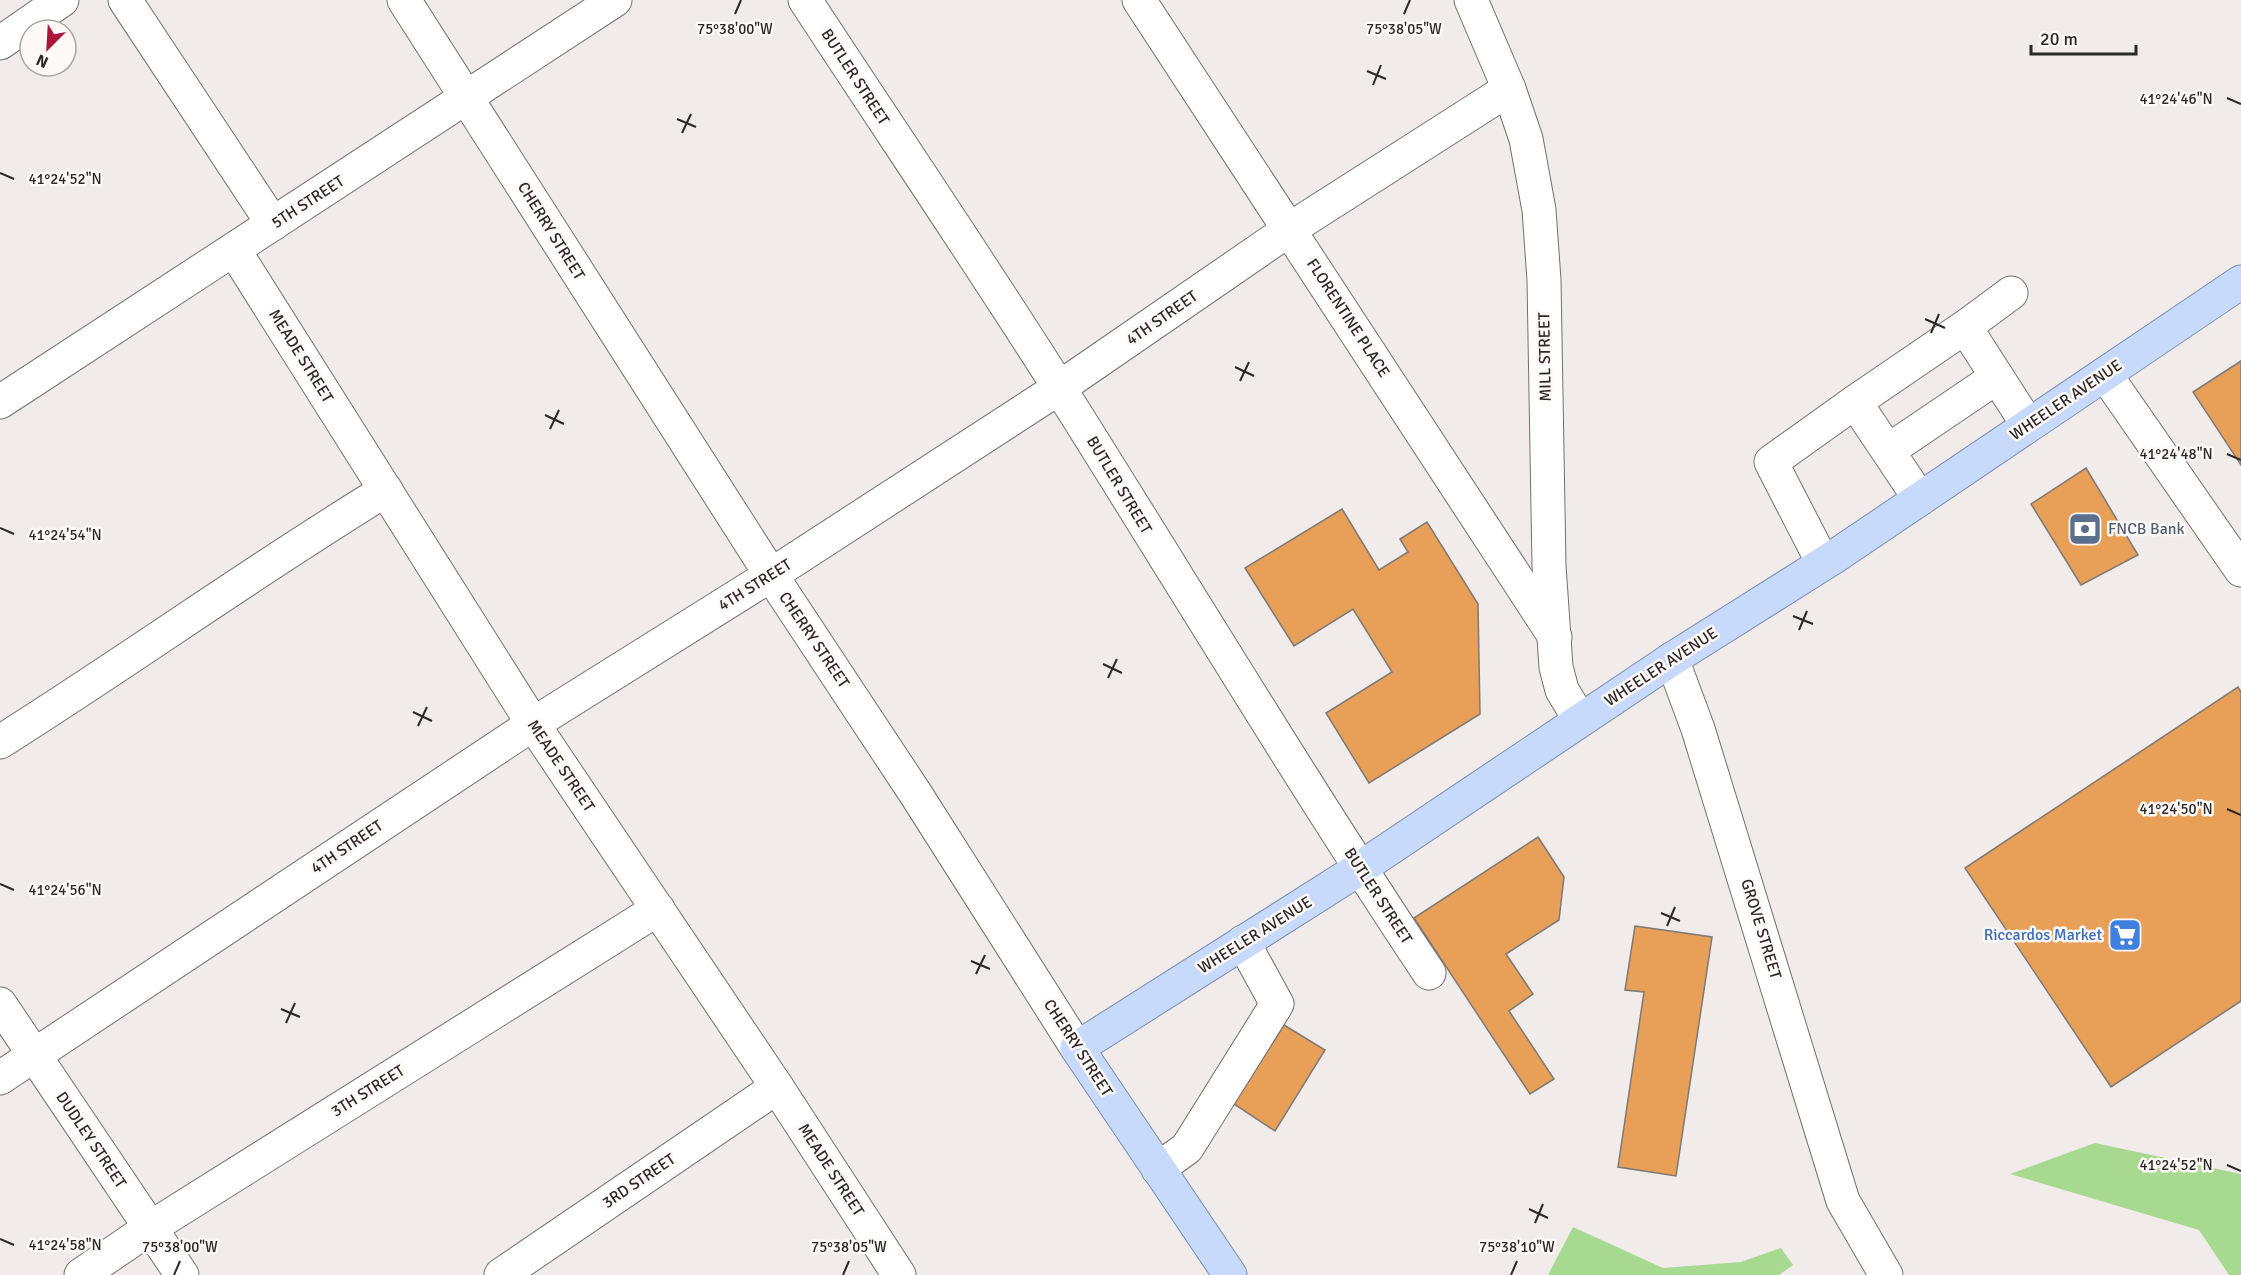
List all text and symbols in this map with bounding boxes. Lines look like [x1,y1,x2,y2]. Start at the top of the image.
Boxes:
north arrow [18,18,78,78]
scale bar [2031,18,2136,56]
text: 75°38'00"W [697,20,773,38]
text: 75°38'05"W [1366,20,1442,38]
street label: BUTLER STREET [817,25,894,129]
text: 20 m [2040,28,2078,50]
text: N [33,49,51,72]
text: 41°24'46"N [2139,90,2213,108]
text: 41°24'52"N [28,170,102,188]
street label: 5TH STREET [268,171,348,233]
street label: CHERRY STREET [513,178,589,284]
street label: FLORENTINE PLACE [1302,255,1394,381]
street label: 4TH STREET [1122,286,1202,350]
street label: MEADE STREET [264,305,338,407]
street label: MILL STREET [1534,312,1556,402]
street label: WHEELER AVENUE [2006,355,2126,445]
street label: BUTLER STREET [1082,432,1156,538]
text: 41°24'48"N [2139,445,2213,463]
bank icon: FNCB Bank [2067,511,2103,547]
place label: FNCB Bank [2108,519,2185,539]
text: 41°24'54"N [28,526,102,544]
street label: 4TH STREET [715,555,795,615]
street label: CHERRY STREET [774,588,854,692]
street label: WHEELER AVENUE [1601,623,1721,711]
street label: MEADE STREET [523,716,599,816]
text: 41°24'50"N [2139,800,2213,818]
street label: 4TH STREET [307,816,387,878]
street label: BUTLER STREET [1340,844,1417,948]
street label: GROVE STREET [1736,876,1786,982]
text: 41°24'56"N [28,881,102,899]
street label: WHEELER AVENUE [1194,892,1316,978]
supermarket icon: Riccardos Market [2107,917,2143,953]
place label: Riccardos Market [1984,925,2102,945]
street label: CHERRY STREET [1039,996,1117,1100]
street label: 3TH STREET [328,1061,408,1121]
street label: DUDLEY STREET [51,1088,131,1192]
street label: MEADE STREET [794,1120,868,1220]
street label: 3RD STREET [599,1149,680,1213]
text: 41°24'52"N [2139,1156,2213,1174]
text: 41°24'58"N [28,1236,102,1254]
text: 75°38'00"W [142,1238,218,1256]
text: 75°38'05"W [811,1238,887,1256]
text: 75°38'10"W [1479,1238,1555,1256]

